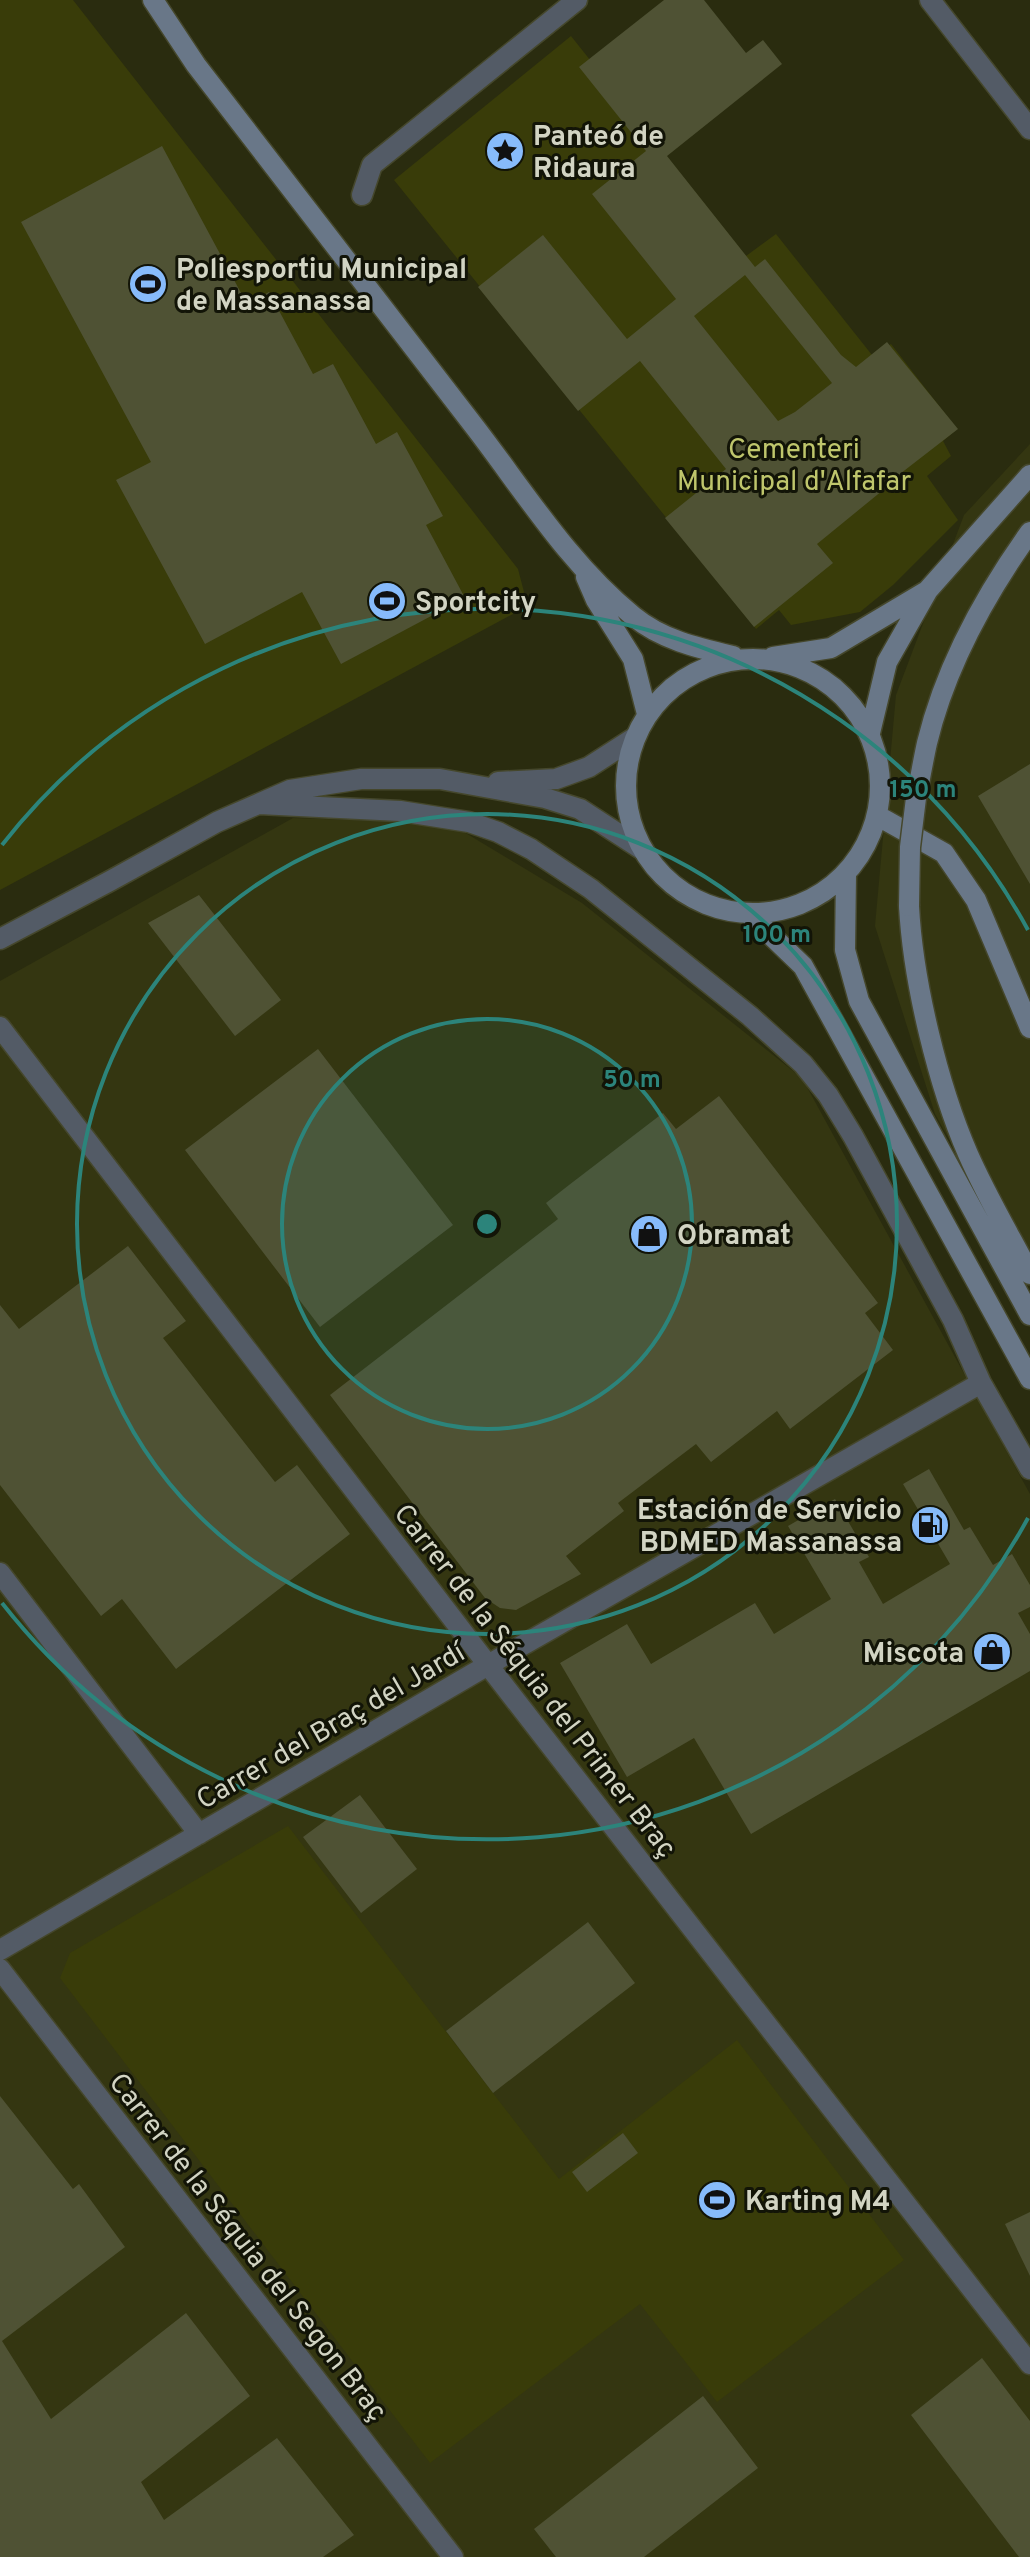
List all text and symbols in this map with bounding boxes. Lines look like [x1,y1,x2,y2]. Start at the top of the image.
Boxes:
place label: Panteó de Ridaura [533,120,664,188]
place icon: Panteó de Ridaura [484,130,526,172]
place label: Poliesportiu Municipal de Massanassa [176,253,467,321]
sports icon: Poliesportiu Municipal de Massanassa [127,263,169,305]
park label: Cementeri Municipal d'Alfafar [677,433,911,501]
sports icon: Sportcity [366,580,408,622]
place label: Sportcity [415,586,536,622]
text: 150 m [889,776,957,806]
text: 100 m [743,921,811,951]
text: 50 m [603,1066,661,1096]
centre of rings [473,1210,501,1238]
shop icon: Obramat [628,1213,670,1255]
place label: Obramat [677,1219,791,1255]
place label: Estación de Servicio BDMED Massanassa [637,1494,902,1562]
street label: Carrer de la Séquia del Primer Braç [384,1498,683,1866]
fuel station icon: Estación de Servicio BDMED Massanassa [909,1504,951,1546]
shop icon: Miscota [971,1631,1013,1673]
street label: Carrer del Braç del Jardí [191,1634,475,1819]
place label: Miscota [863,1637,964,1673]
street label: Carrer de la Séquia del Segon Braç [99,2066,394,2429]
sports icon: Karting M4 [696,2179,738,2221]
place label: Karting M4 [745,2185,891,2221]

